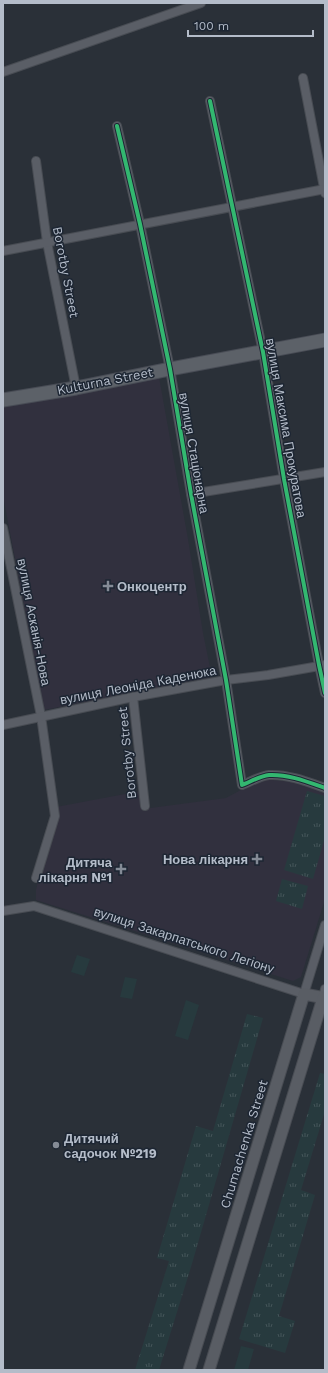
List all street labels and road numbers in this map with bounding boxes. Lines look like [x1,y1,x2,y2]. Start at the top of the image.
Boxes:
street label: Borotby Street [50,225,82,319]
street label: вулиця Максима Прокуратова [263,337,309,520]
street label: Kulturna Street [56,364,155,398]
street label: вулиця Стаціонарна [176,391,212,515]
street label: вулиця Асканія-Нова [14,557,54,688]
street label: вулиця Леоніда Каденюка [59,662,218,708]
street label: Borotby Street [115,706,139,800]
street label: вулиця Закарпатського Легіону [92,904,277,976]
street label: Chumachenka Street [217,1077,271,1210]

